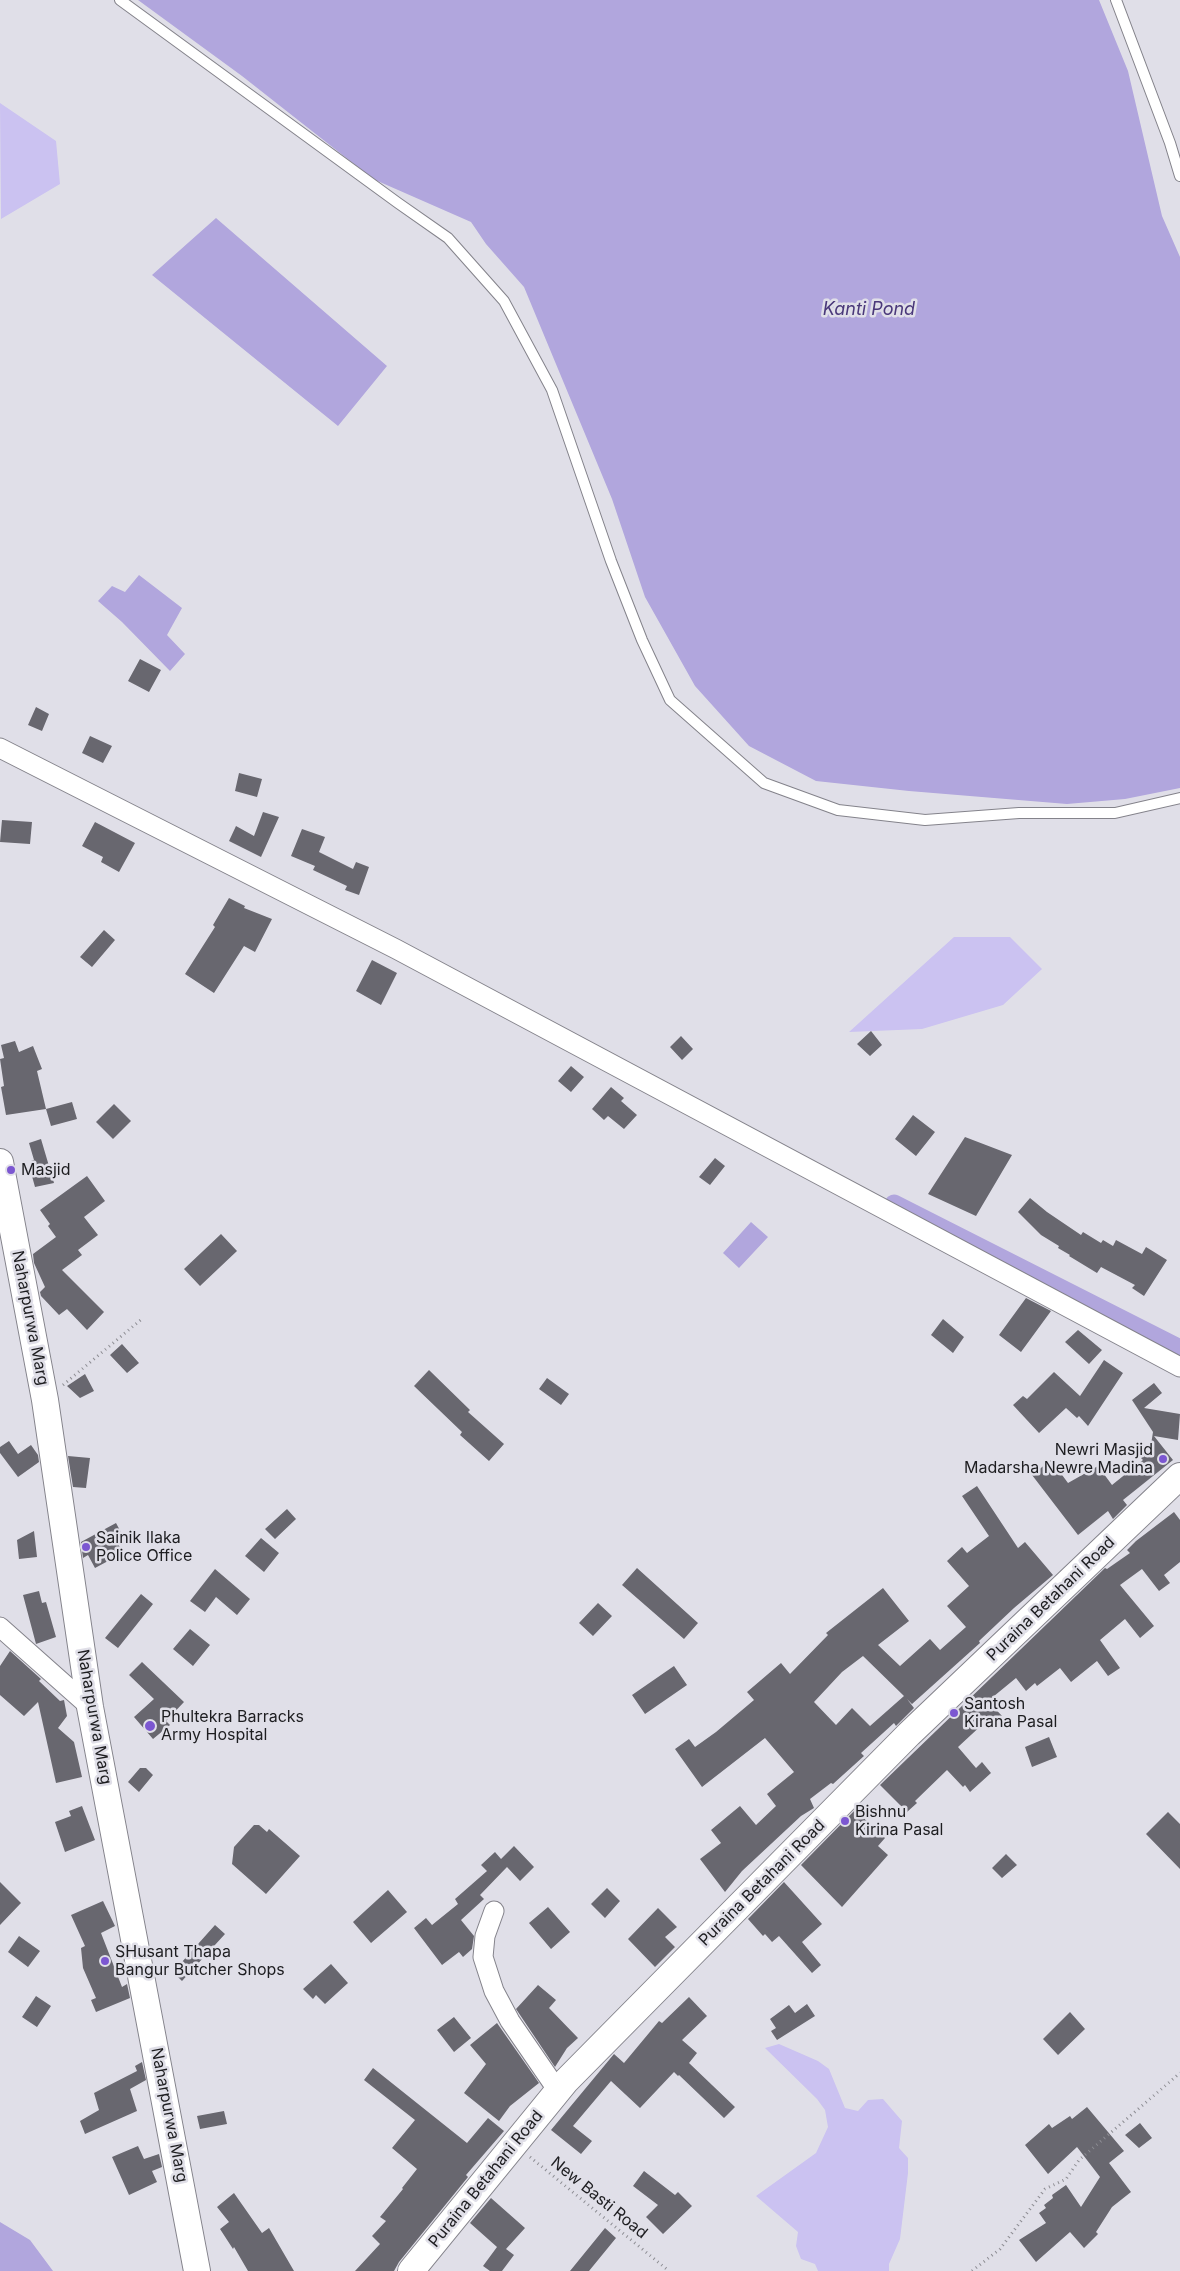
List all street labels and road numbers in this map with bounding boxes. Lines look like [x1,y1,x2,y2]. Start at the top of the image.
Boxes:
street label: Naharpurwa Marg [8,1249,52,1387]
street label: Puraina Betahani Road [983,1533,1119,1665]
street label: Naharpurwa Marg [73,1648,115,1786]
street label: Puraina Betahani Road [695,1816,829,1950]
street label: Naharpurwa Marg [147,2046,191,2184]
street label: Puraina Betahani Road [425,2107,547,2251]
street label: New Basti Road [547,2153,651,2243]

